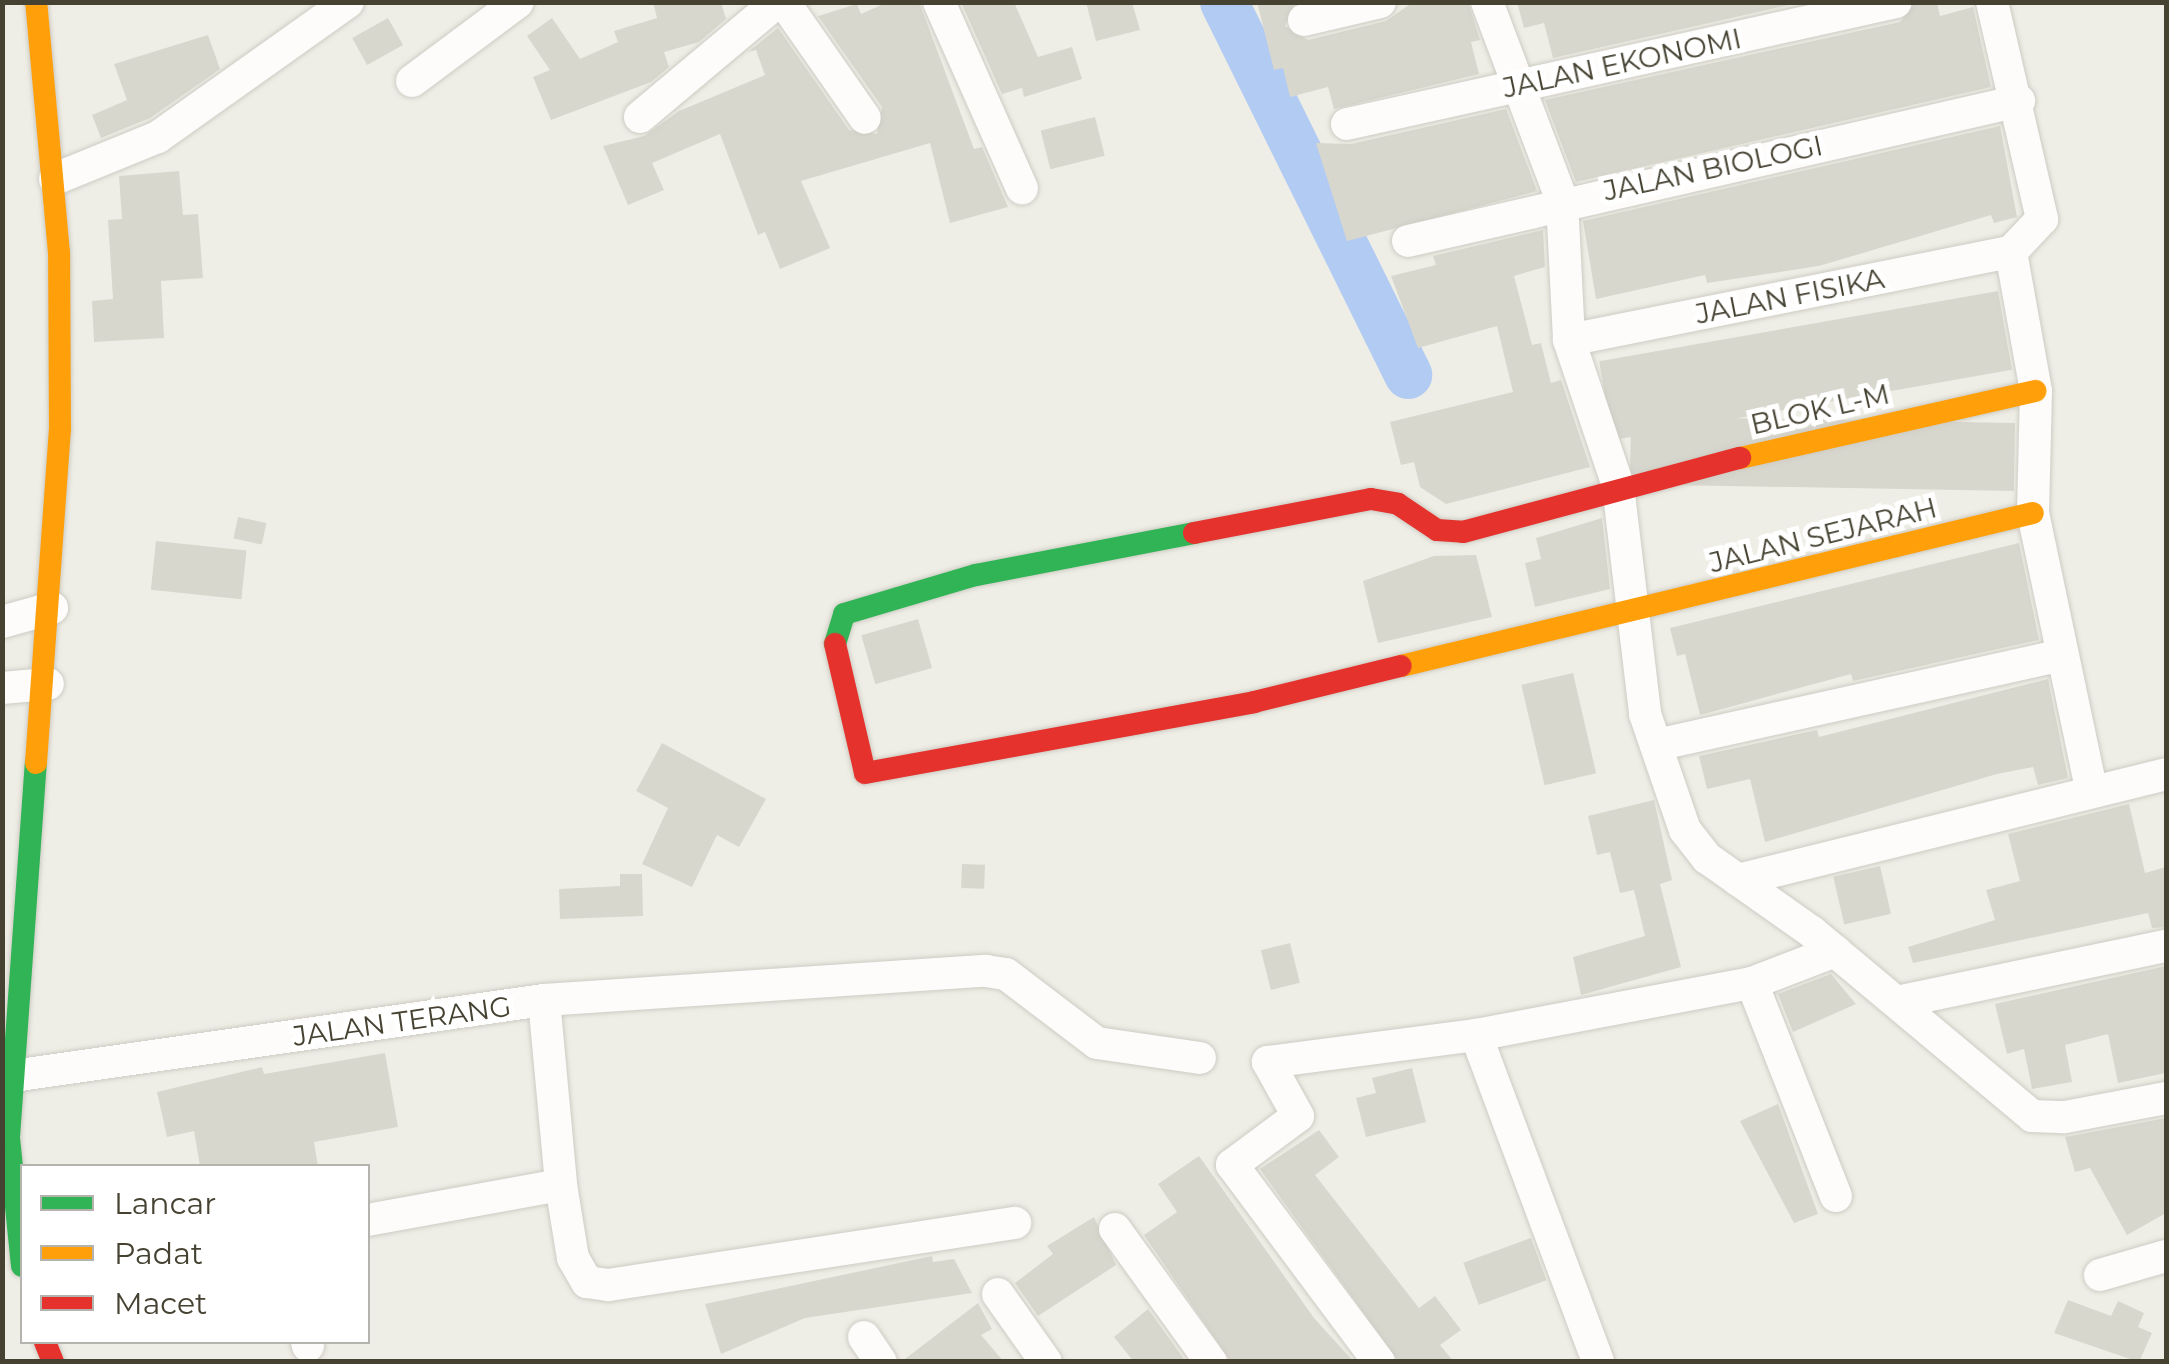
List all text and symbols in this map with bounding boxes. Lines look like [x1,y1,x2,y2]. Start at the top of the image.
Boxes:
street label: JALAN EKONOMI [1500,21,1744,105]
street label: JALAN BIOLOGI [1600,128,1826,208]
street label: JALAN FISIKA [1693,261,1887,331]
street label: BLOK L-M [1747,377,1893,441]
street label: JALAN SEJARAH [1706,491,1940,579]
street label: JALAN TERANG [291,989,513,1053]
legend [20,1164,370,1344]
text: Lancar [114,1185,216,1222]
text: Padat [114,1235,203,1272]
text: Macet [114,1285,207,1322]

